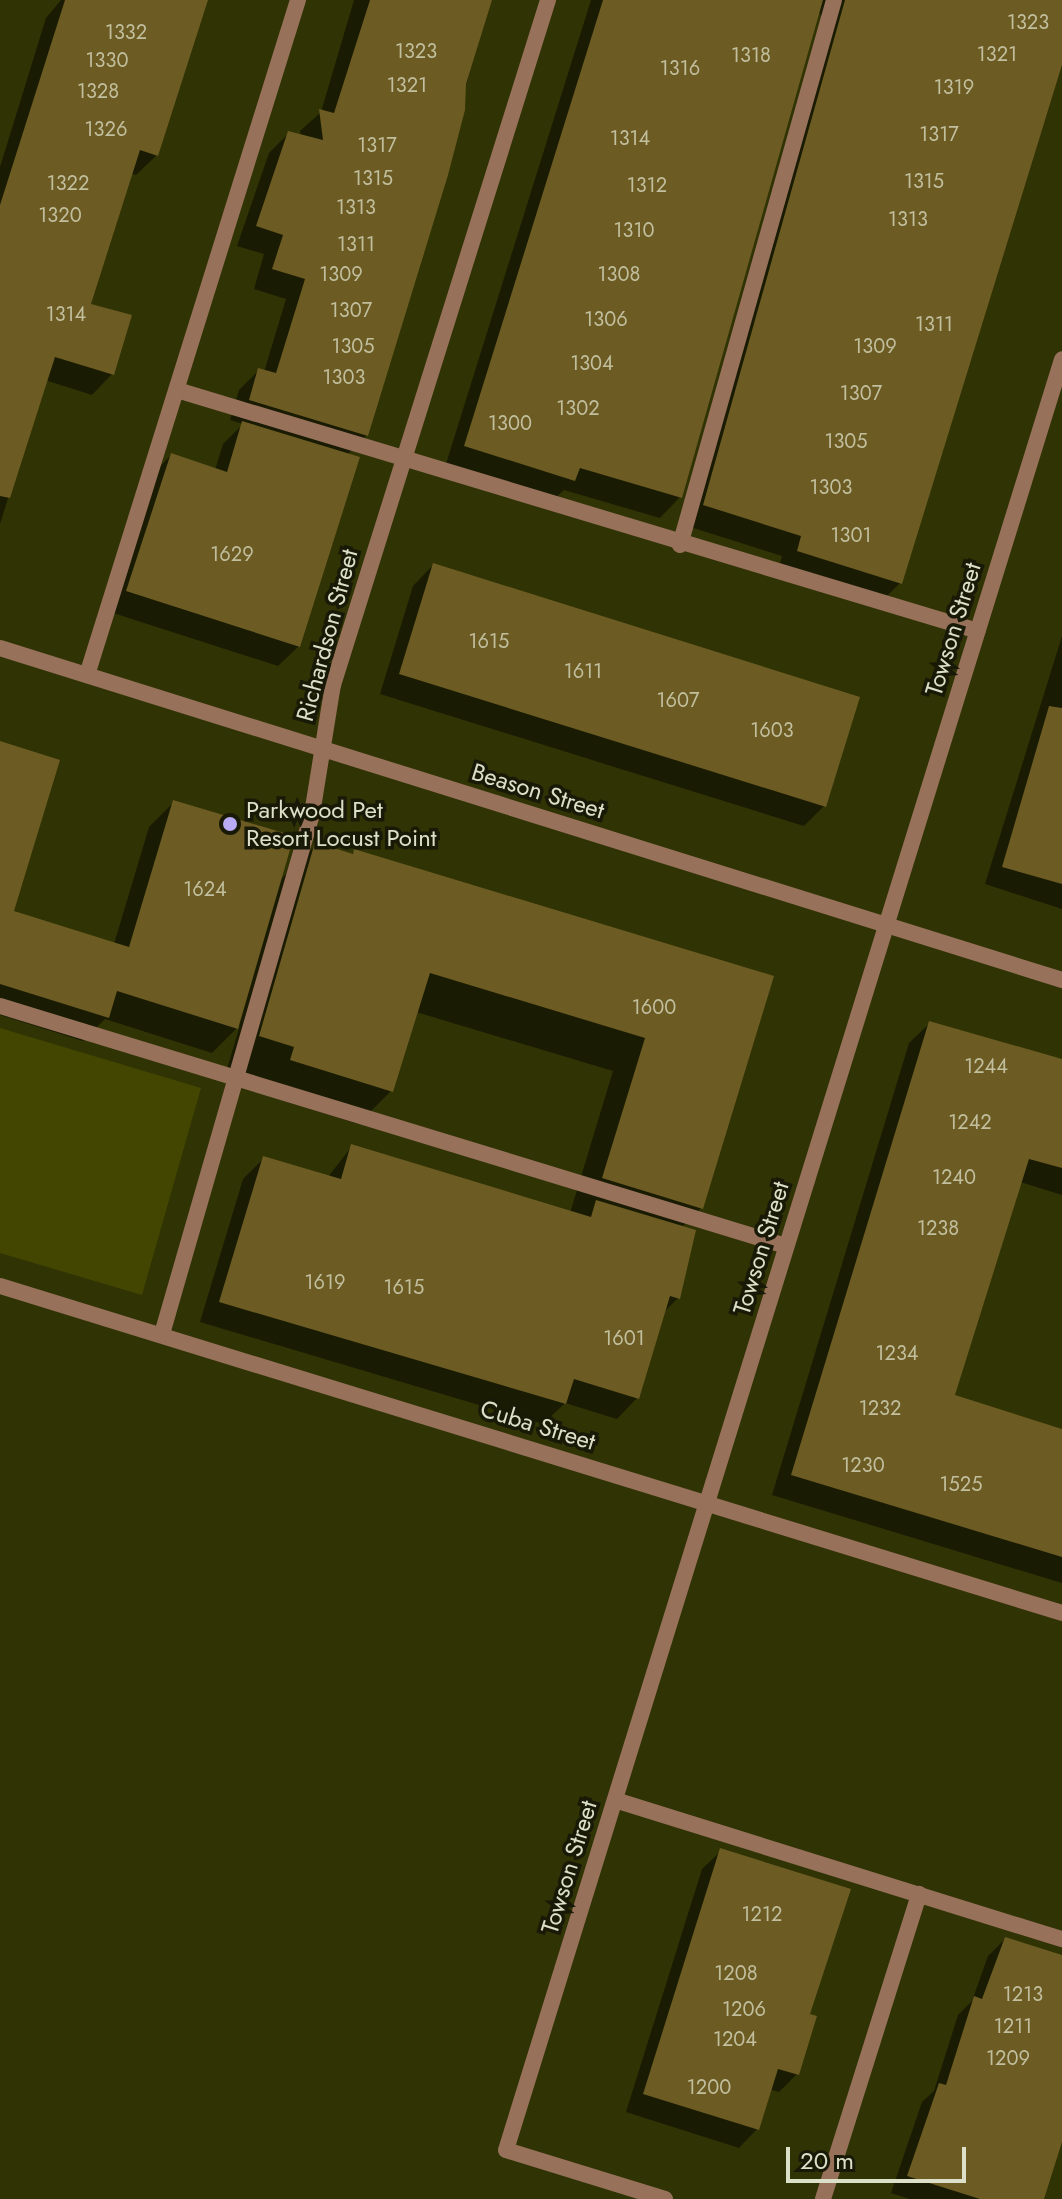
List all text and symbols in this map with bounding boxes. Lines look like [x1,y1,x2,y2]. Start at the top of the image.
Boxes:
house number: 1323 [1007,10,1049,34]
house number: 1332 [105,20,147,44]
house number: 1323 [395,39,437,63]
house number: 1321 [977,42,1017,66]
house number: 1318 [731,43,771,67]
house number: 1330 [86,48,128,72]
house number: 1316 [660,56,700,80]
house number: 1321 [387,73,427,97]
house number: 1319 [934,75,974,99]
house number: 1328 [77,79,119,103]
house number: 1326 [85,117,127,141]
house number: 1317 [919,122,959,146]
house number: 1314 [610,126,650,150]
house number: 1317 [357,133,397,157]
house number: 1315 [353,166,393,190]
house number: 1315 [904,169,944,193]
house number: 1322 [47,171,89,195]
house number: 1312 [627,173,667,197]
house number: 1313 [336,195,376,219]
house number: 1320 [38,203,82,227]
house number: 1313 [888,207,928,231]
house number: 1310 [614,218,654,242]
house number: 1311 [337,232,375,256]
house number: 1309 [319,262,363,286]
house number: 1308 [598,262,640,286]
house number: 1307 [330,298,372,322]
house number: 1314 [46,302,86,326]
house number: 1306 [584,307,628,331]
house number: 1311 [915,312,953,336]
house number: 1305 [331,334,375,358]
house number: 1309 [853,334,897,358]
house number: 1304 [570,351,614,375]
house number: 1303 [323,365,365,389]
house number: 1307 [840,381,882,405]
house number: 1302 [556,396,600,420]
house number: 1300 [488,411,532,435]
house number: 1305 [824,429,868,453]
house number: 1303 [810,475,852,499]
house number: 1301 [831,523,871,547]
house number: 1629 [210,542,254,566]
street label: Richardson Street [290,546,364,724]
street label: Towson Street [919,559,987,699]
house number: 1615 [469,629,509,653]
house number: 1611 [564,659,602,683]
house number: 1607 [656,688,700,712]
house number: 1603 [750,718,794,742]
street label: Beason Street [468,757,608,825]
place label: Parkwood Pet Resort Locust Point [246,796,437,852]
marker: Parkwood Pet Resort Locust Point [221,815,239,833]
house number: 1624 [183,877,227,901]
house number: 1600 [632,995,676,1019]
house number: 1244 [964,1054,1008,1078]
house number: 1242 [948,1110,992,1134]
house number: 1240 [932,1165,976,1189]
street label: Towson Street [727,1178,795,1318]
house number: 1238 [917,1216,959,1240]
house number: 1619 [304,1270,346,1294]
house number: 1615 [384,1275,424,1299]
house number: 1601 [603,1326,645,1350]
house number: 1234 [876,1341,918,1365]
street label: Cuba Street [477,1394,599,1456]
house number: 1232 [859,1396,901,1420]
house number: 1230 [841,1453,885,1477]
house number: 1525 [940,1472,982,1496]
street label: Towson Street [535,1797,603,1937]
house number: 1212 [742,1902,782,1926]
house number: 1208 [714,1961,758,1985]
house number: 1213 [1003,1982,1043,2006]
house number: 1206 [722,1997,766,2021]
house number: 1211 [994,2014,1032,2038]
house number: 1204 [713,2027,757,2051]
house number: 1209 [986,2046,1030,2070]
house number: 1200 [687,2075,731,2099]
scale bar [790,2131,970,2181]
text: 20 m [800,2143,854,2178]

